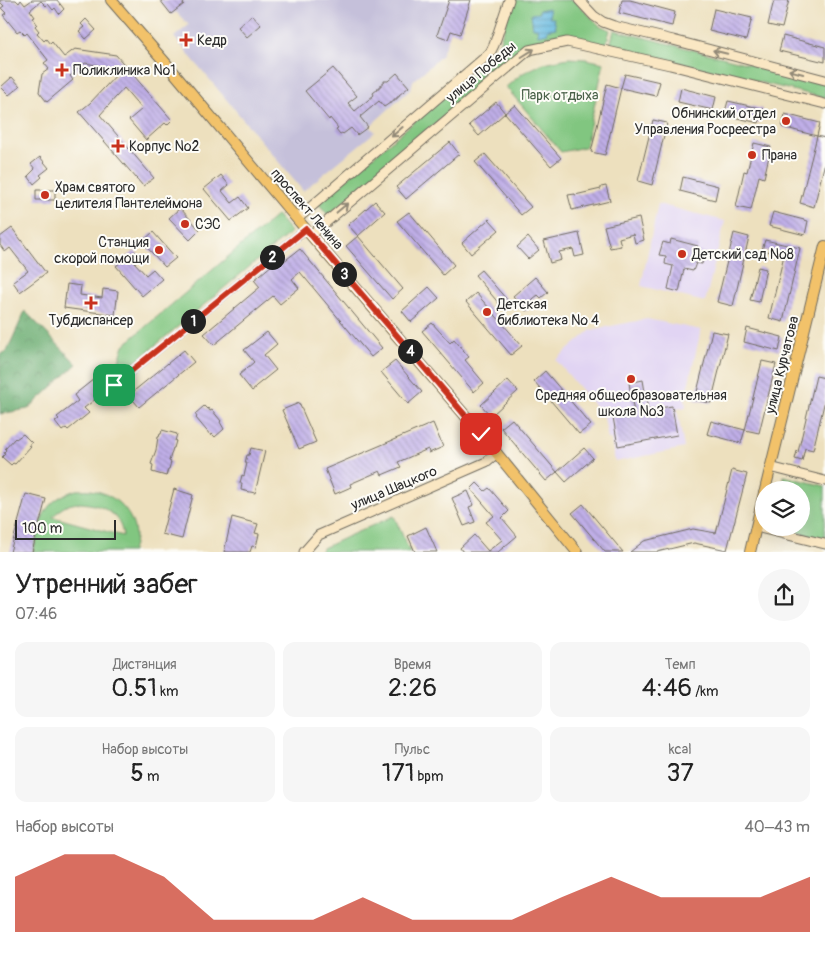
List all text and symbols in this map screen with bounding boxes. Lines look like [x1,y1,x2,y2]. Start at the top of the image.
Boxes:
place label: Кедр [197,32,227,49]
marker: Кедр [179,33,193,47]
street label: улица Победы [442,38,519,107]
one-way arrow [520,47,534,57]
one-way arrow [712,47,728,56]
place label: Поликлиника №1 [73,62,176,79]
marker: Поликлиника №1 [55,63,69,77]
one-way arrow [788,67,804,76]
park label: Парк отдыха [521,87,599,104]
place label: Обнинский отдел Управления Росреестра [634,105,776,138]
marker: Обнинский отдел Управления Росреестра [780,115,792,127]
one-way arrow [391,127,404,138]
place label: Корпус №2 [129,138,199,155]
marker: Корпус №2 [111,139,125,153]
place label: Прана [762,147,797,164]
marker: Прана [746,149,758,161]
street label: проспект Ленина [267,165,347,253]
place label: Храм святого целителя Пантелеймона [55,179,202,212]
marker: Храм святого целителя Пантелеймона [39,189,51,201]
one-way arrow [335,202,348,214]
place label: СЭС [195,216,221,233]
marker: СЭС [179,218,191,230]
place label: Станция скорой помощи [54,234,149,267]
marker: Станция скорой помощи [153,244,165,256]
pin: 2 [260,244,284,270]
place label: Детский сад №8 [691,246,794,263]
marker: Детский сад №8 [676,248,688,260]
text: 2 [269,249,276,266]
pin: 3 [332,262,356,286]
text: 3 [341,266,348,283]
marker: Тубдиспансер [84,296,98,310]
place label: Детская библиотека № 4 [496,296,599,329]
marker: Детская библиотека № 4 [481,306,493,318]
pin: 1 [180,308,206,334]
place label: Тубдиспансер [49,312,134,329]
text: 1 [191,313,196,330]
street label: улица Курчатова [761,314,802,417]
pin: 4 [398,338,422,364]
text: 4 [406,343,415,360]
pin [93,364,135,406]
icon: arrive [100,371,128,399]
marker: Средняя общеобразовательная школа №3 [625,373,637,385]
place label: Средняя общеобразовательная школа №3 [535,387,727,420]
pin [460,413,502,455]
icon: check [467,420,495,448]
street label: улица Шацкого [348,462,440,514]
map controls [755,481,810,536]
button: layers [755,481,810,536]
scale bar [15,517,116,540]
text: 100 m [22,520,62,537]
text: Утренний забег [15,567,198,602]
button: share [758,569,810,621]
text: 07:46 [15,604,57,624]
text: Дистанция [113,656,177,673]
text: Время [394,656,431,673]
text: Темп [665,656,696,673]
text: 0.51 [111,673,157,704]
text: 2:26 [388,673,437,704]
text: 4:46 [642,673,692,704]
text: km [157,683,178,700]
text: /km [692,683,718,700]
text: Набор высоты [101,741,188,758]
text: Пульс [395,741,430,758]
text: kcal [669,741,692,758]
text: 5 [130,758,144,789]
text: 171 [382,758,414,789]
text: 37 [667,758,694,789]
text: m [144,768,159,785]
text: bpm [414,768,443,785]
text: Набор высоты [15,817,114,837]
text: 40–43 m [744,817,810,837]

